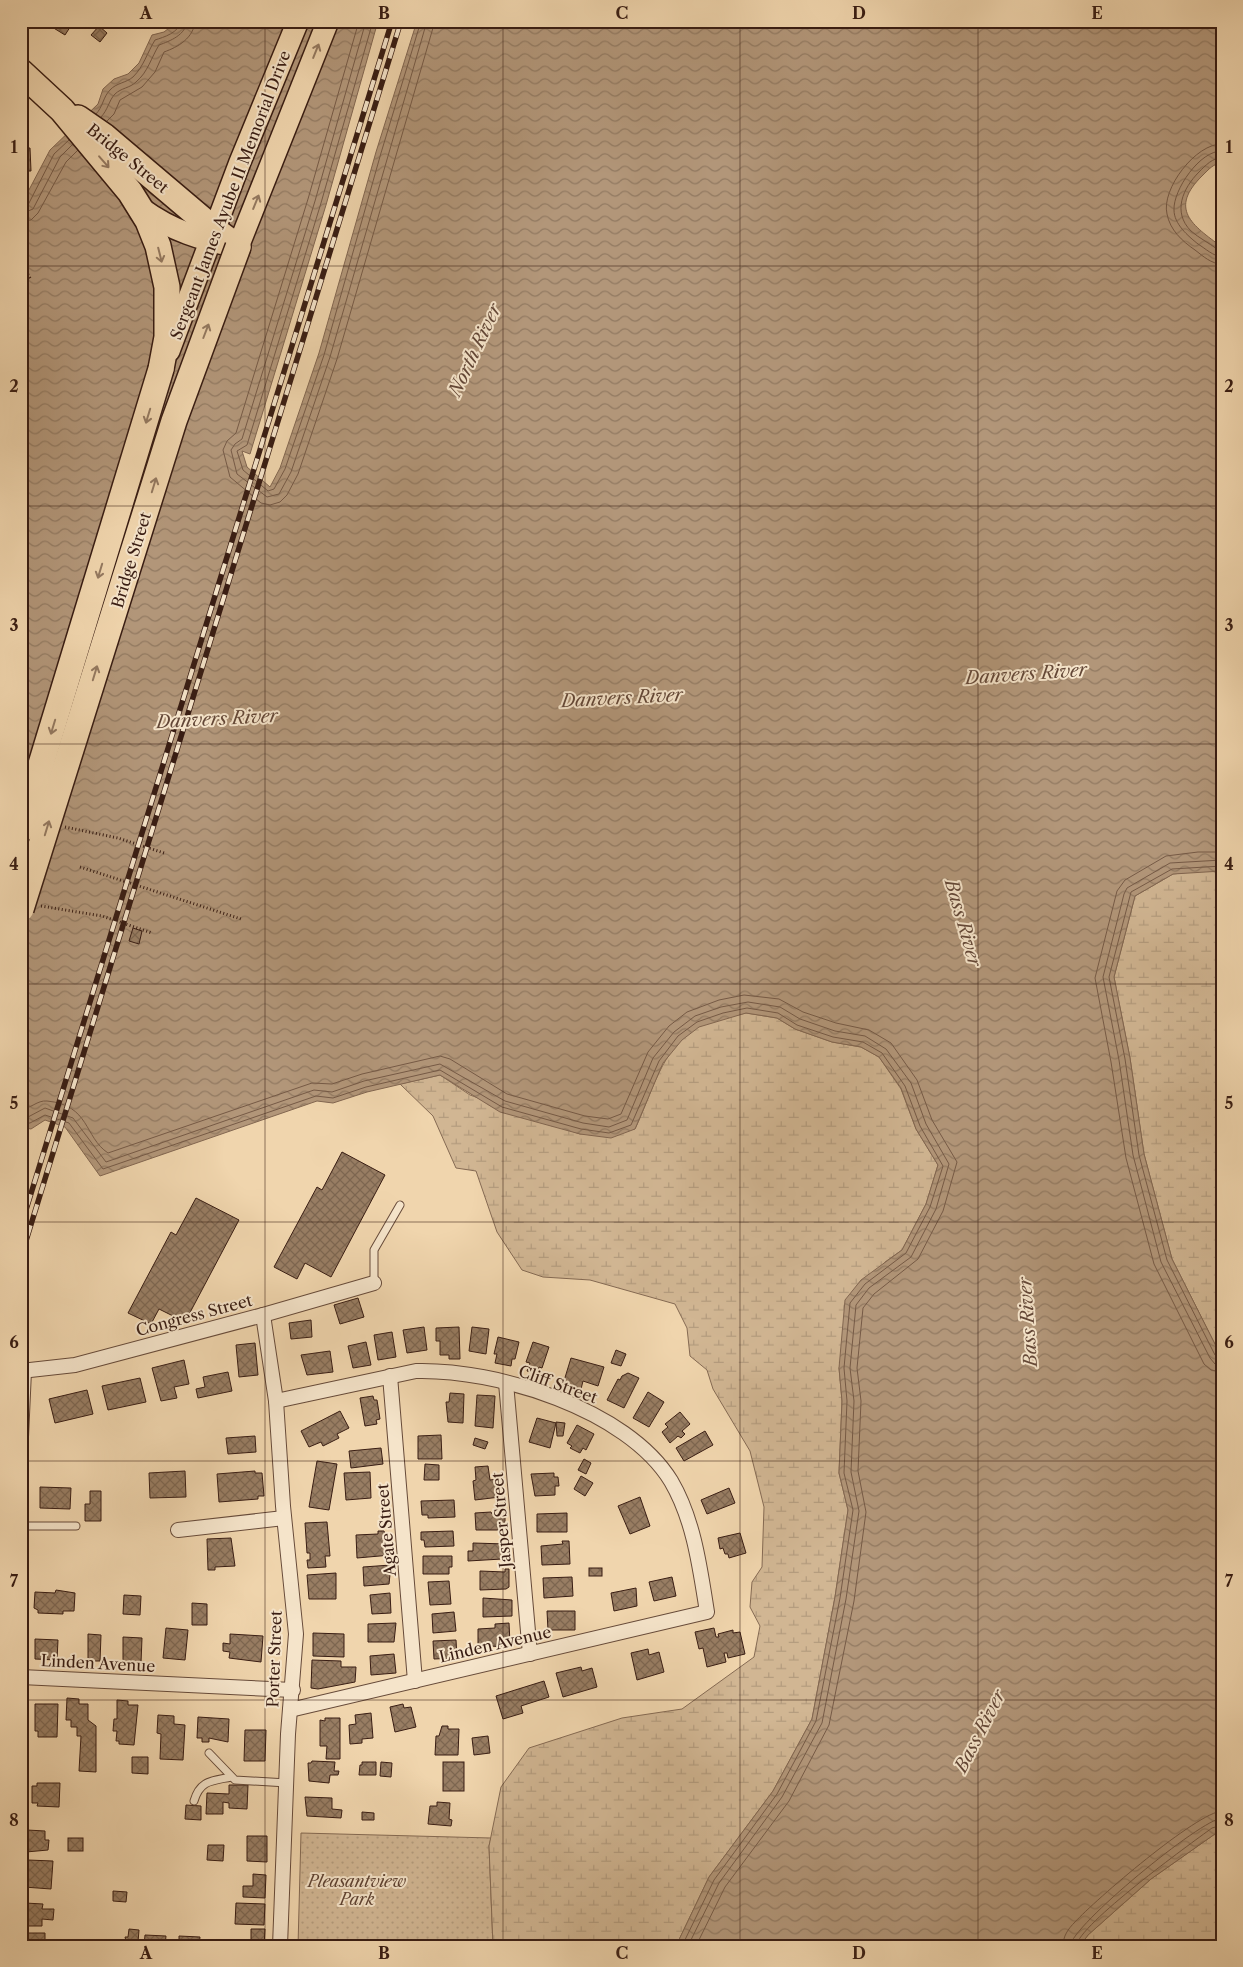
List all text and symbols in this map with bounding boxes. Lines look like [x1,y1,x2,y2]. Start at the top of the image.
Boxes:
text: A [139,3,153,23]
text: B [378,3,390,23]
text: C [616,3,628,23]
text: D [852,3,866,23]
text: E [1091,3,1103,23]
one-way arrow [312,44,321,59]
street label: Sergeant James Ayube II Memorial Drive [165,48,295,342]
street label: Bridge Street [83,119,173,197]
text: 1 [10,137,18,157]
text: 1 [1225,137,1233,157]
one-way arrow [98,155,110,168]
one-way arrow [251,195,261,210]
one-way arrow [156,246,165,262]
water label: North River [443,299,507,402]
one-way arrow [202,324,211,339]
text: 2 [9,376,19,396]
text: 2 [1224,376,1234,396]
one-way arrow [142,407,152,423]
one-way arrow [150,477,159,493]
street label: Bridge Street [107,509,155,610]
one-way arrow [95,563,105,579]
text: 3 [9,615,19,635]
text: 3 [1224,615,1234,635]
water label: Danvers River [962,659,1089,689]
one-way arrow [91,666,100,682]
water label: Danvers River [558,684,685,712]
water label: Danvers River [153,705,280,733]
one-way arrow [47,718,57,734]
one-way arrow [42,821,52,837]
text: 4 [9,854,19,874]
text: 4 [1224,854,1234,874]
water label: Bass River [940,875,986,971]
text: 5 [10,1093,19,1113]
text: 5 [1225,1093,1234,1113]
water label: Bass River [1014,1275,1042,1370]
street label: Congress Street [134,1290,255,1340]
text: 6 [9,1332,19,1352]
text: 6 [1224,1332,1234,1352]
street label: Cliff Street [516,1360,601,1408]
street label: Jasper Street [487,1471,515,1572]
street label: Agate Street [372,1483,400,1578]
text: 7 [10,1571,19,1591]
text: 7 [1225,1571,1234,1591]
street label: Porter Street [262,1610,286,1708]
street label: Linden Avenue [437,1621,553,1667]
street label: Linden Avenue [40,1650,156,1676]
water label: Bass River [949,1685,1011,1778]
text: 8 [9,1810,19,1830]
text: 8 [1224,1810,1234,1830]
park label: Pleasantview Park [306,1871,406,1909]
text: A [139,1943,153,1963]
text: B [378,1943,390,1963]
text: C [616,1943,628,1963]
text: D [852,1943,866,1963]
text: E [1091,1943,1103,1963]

